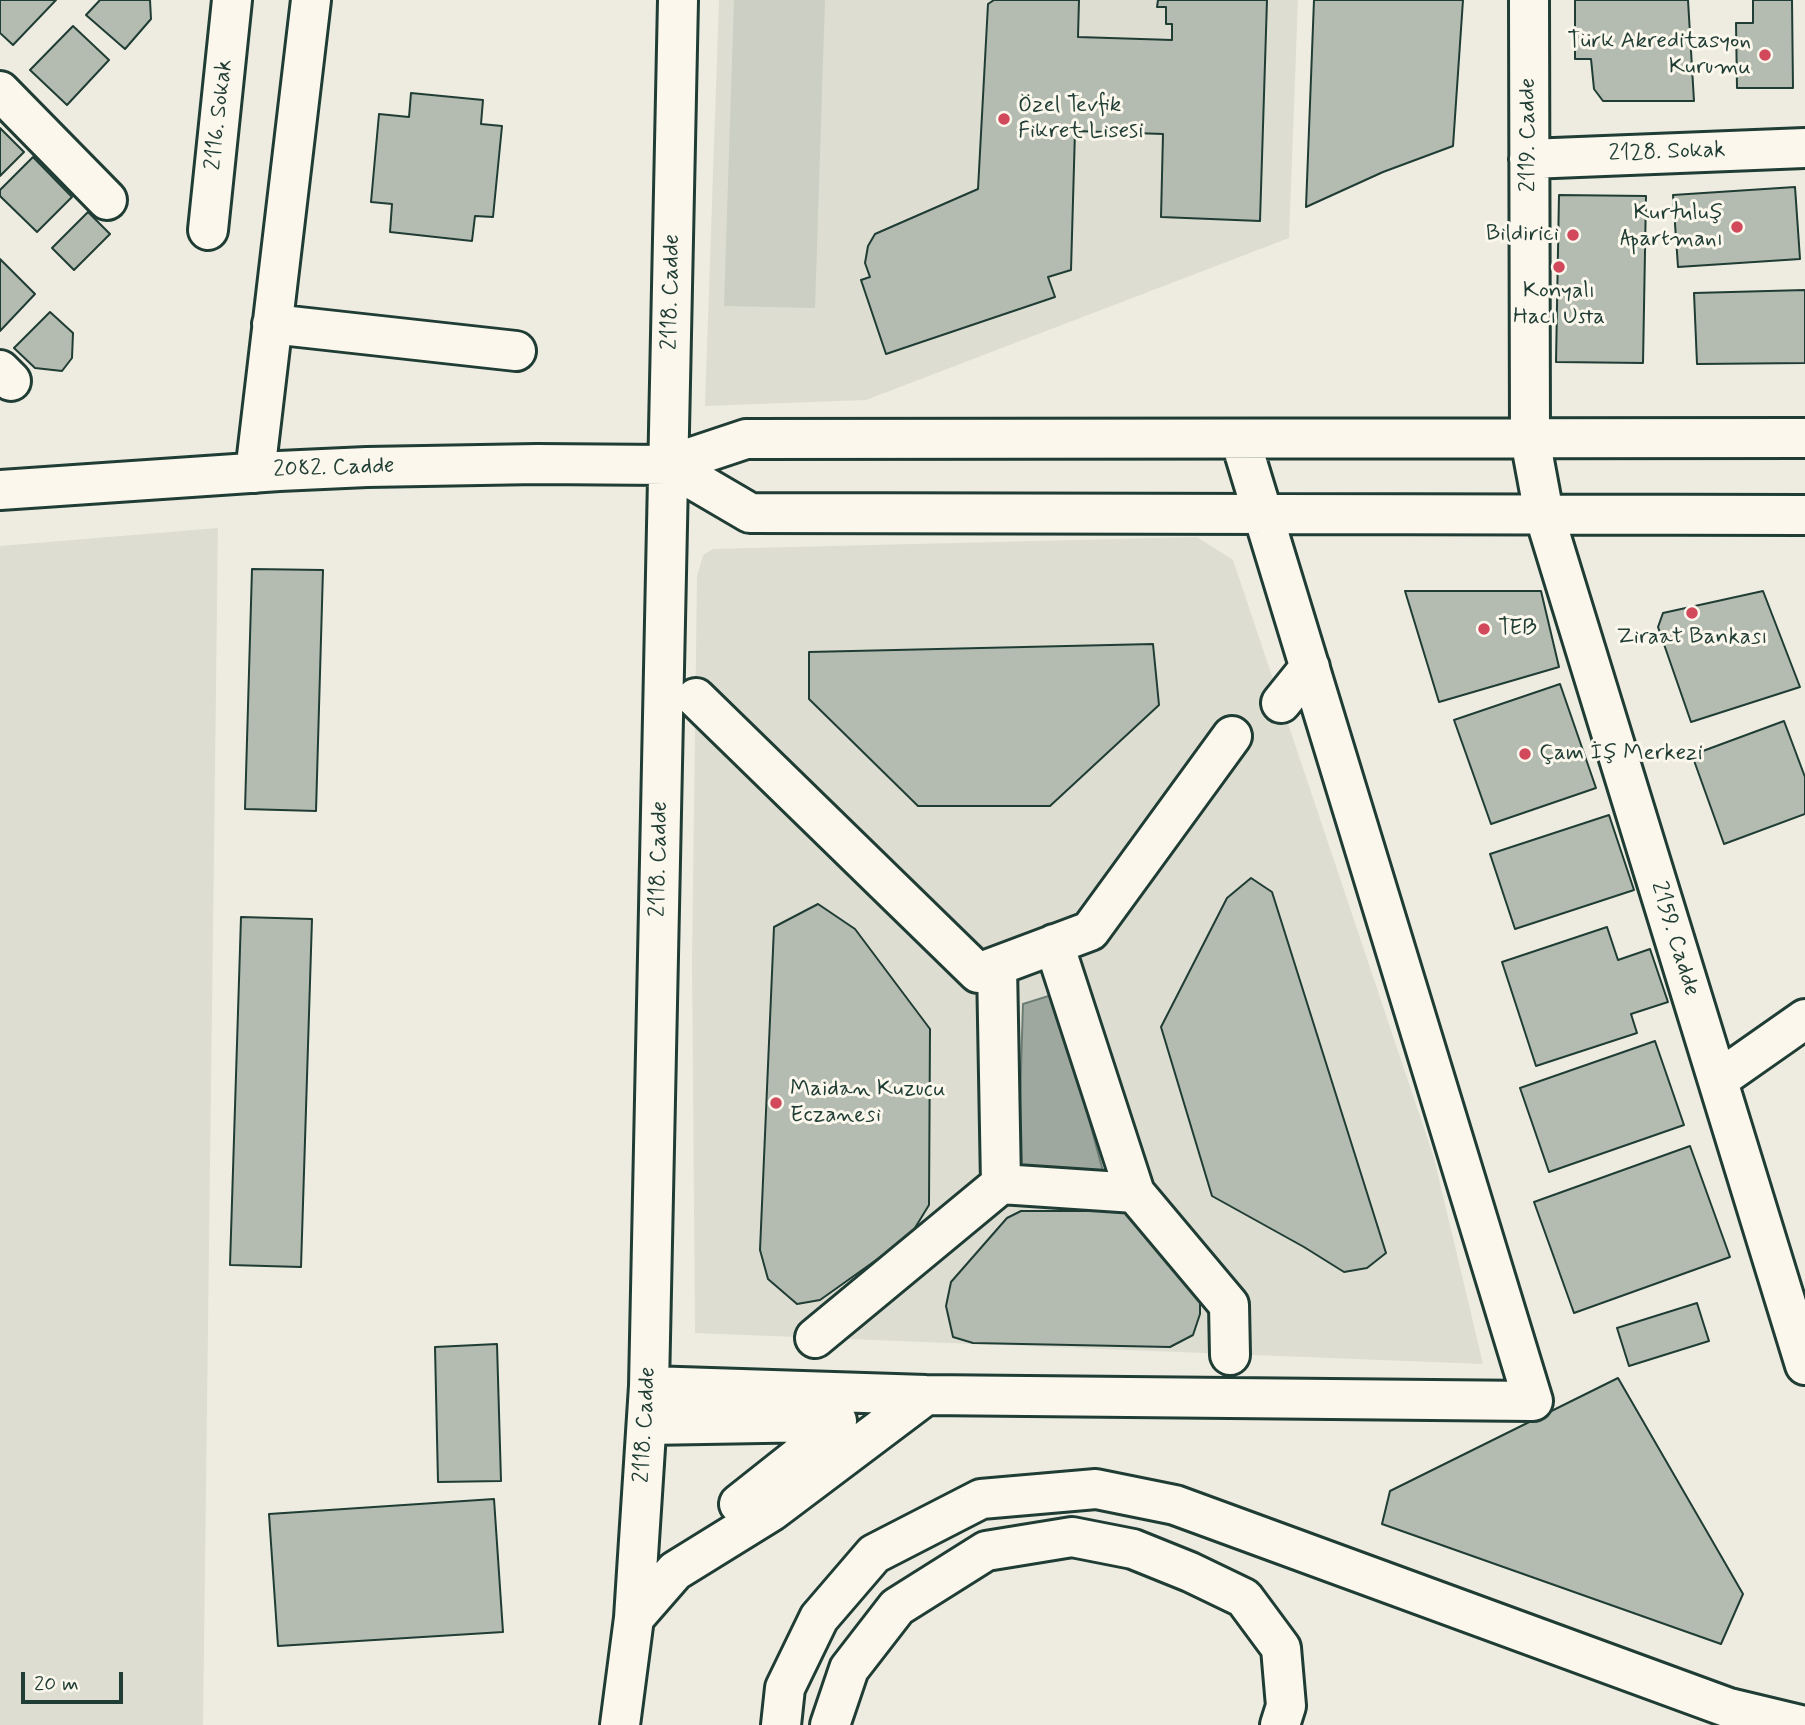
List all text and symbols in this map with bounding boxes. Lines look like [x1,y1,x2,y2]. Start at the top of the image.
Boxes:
place label: Türk Akreditasyon Kurumu [1567,28,1751,82]
marker: Türk Akreditasyon Kurumu [1757,47,1773,63]
street label: 2116. Sokak [200,58,240,172]
street label: 2119. Cadde [1515,78,1543,192]
place label: Özel Tevfik Fikret Lisesi [1018,92,1143,146]
marker: Özel Tevfik Fikret Lisesi [996,111,1012,127]
street label: 2128. Sokak [1608,137,1726,169]
place label: Kurtuluş Apartmanı [1620,200,1723,254]
marker: Kurtuluş Apartmanı [1729,219,1745,235]
place label: Bildirici [1486,221,1559,249]
marker: Bildirici [1565,227,1581,243]
street label: 2118. Cadde [657,234,687,350]
marker: Konyalı Hacı Usta [1551,259,1567,275]
place label: Konyalı Hacı Usta [1513,278,1605,332]
street label: 2082. Cadde [273,453,395,485]
marker: Ziraat Bankası [1684,605,1700,621]
place label: TEB [1498,615,1537,643]
marker: TEB [1476,621,1492,637]
place label: Ziraat Bankası [1617,624,1767,652]
place label: Çam İş Merkezi [1539,740,1703,768]
marker: Çam İş Merkezi [1517,746,1533,762]
street label: 2118. Cadde [645,801,675,917]
street label: 2159. Cadde [1644,878,1704,1000]
place label: Maidan Kuzucu Eczanesi [790,1076,946,1130]
marker: Maidan Kuzucu Eczanesi [768,1095,784,1111]
street label: 2118. Cadde [629,1366,663,1484]
scale bar [24,1658,126,1702]
text: 20 m [34,1670,79,1698]

